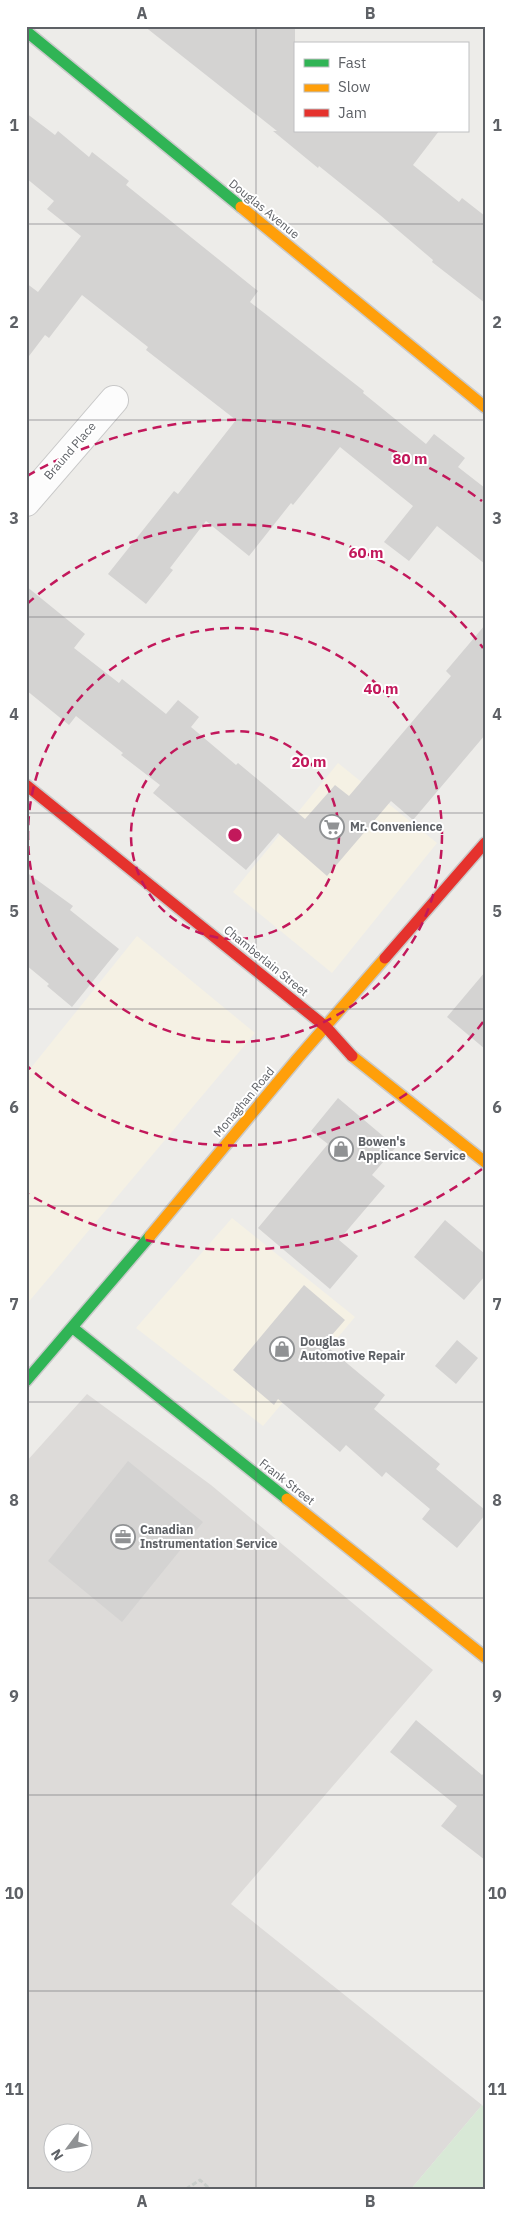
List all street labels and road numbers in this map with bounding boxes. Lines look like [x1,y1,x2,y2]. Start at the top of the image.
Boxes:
street label: Douglas Avenue [226,176,303,242]
street label: Braund Place [40,418,99,483]
street label: Chamberlain Street [221,922,312,999]
street label: Monaghan Road [210,1064,277,1140]
street label: Frank Street [257,1455,318,1508]

